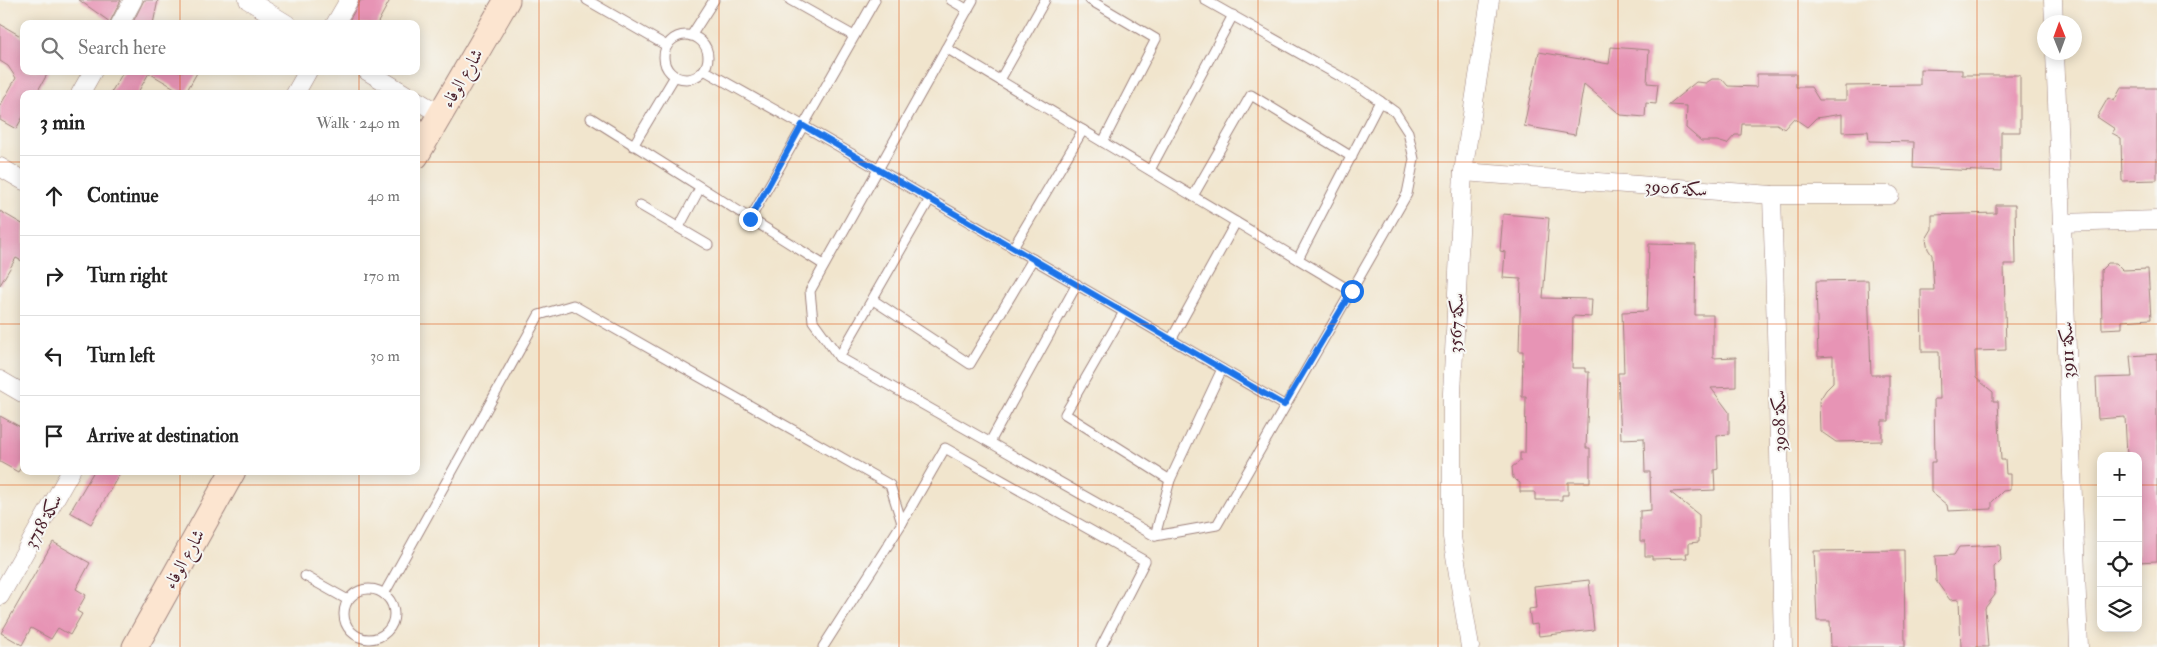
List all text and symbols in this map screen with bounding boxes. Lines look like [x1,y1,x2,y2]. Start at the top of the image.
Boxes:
north arrow [2037,15,2082,60]
search box [20,20,420,75]
icon: search [38,34,66,62]
text: Search here [78,36,166,60]
street label: شارع الوفاء [436,45,491,113]
text: 3 min [40,109,85,136]
text: Walk · 240 m [316,113,400,133]
street label: سكة 3906 [1644,175,1708,202]
icon: ahead [40,182,68,210]
text: Continue [87,184,158,208]
text: 40 m [367,186,400,206]
route end [739,208,762,231]
icon: right [40,262,68,290]
text: Turn right [87,264,167,288]
text: 170 m [363,266,400,286]
route start [1341,280,1364,303]
street label: سكة 3567 [1443,292,1470,354]
street label: سكة 3911 [2055,321,2080,379]
icon: left [40,342,68,370]
text: Turn left [87,344,155,368]
text: 30 m [370,346,400,366]
street label: سكة 3908 [1767,390,1792,452]
icon: arrive [40,422,68,450]
text: Arrive at destination [87,424,239,448]
map controls [2097,452,2142,632]
button: + [2097,452,2142,497]
street label: سكة 3718 [19,490,68,552]
button: − [2097,497,2142,542]
street label: شارع الوفاء [159,525,213,595]
button: locate [2097,542,2142,587]
button: layers [2097,587,2142,632]

